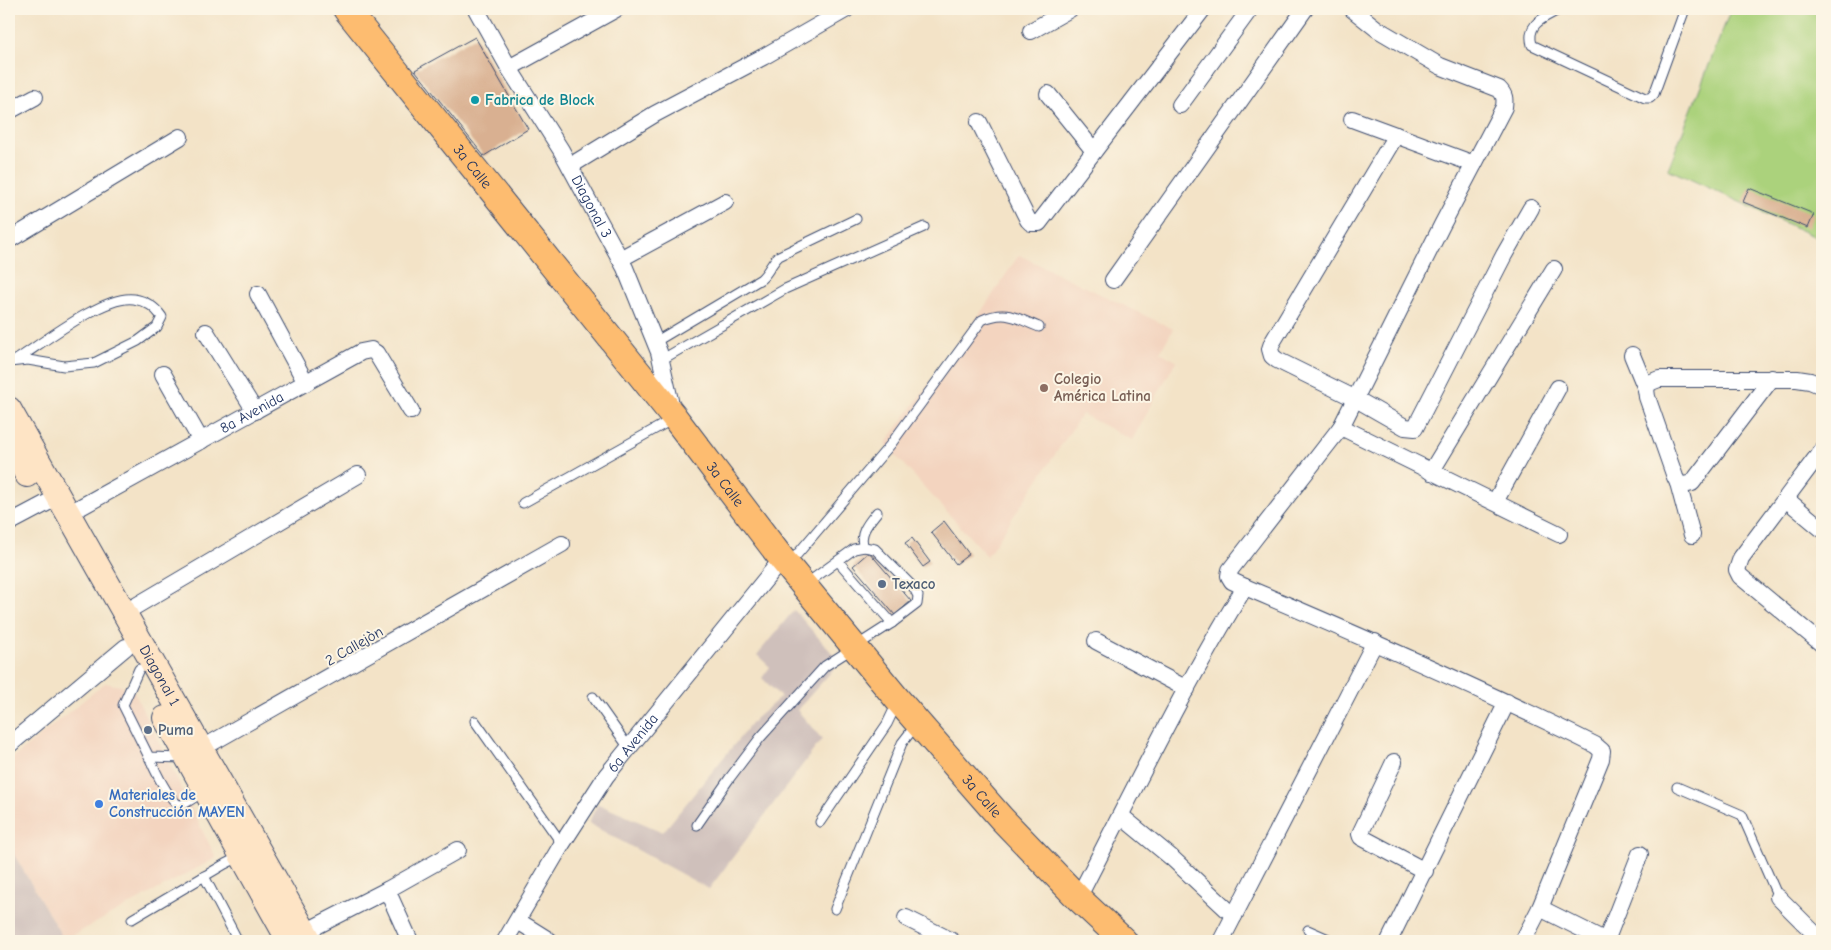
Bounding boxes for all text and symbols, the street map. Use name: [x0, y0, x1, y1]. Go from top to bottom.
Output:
place label: Fabrica de Block: [485, 91, 595, 109]
marker: Fabrica de Block: [469, 94, 481, 106]
street label: 3a Calle: [449, 141, 496, 192]
street label: Diagonal 3: [567, 172, 616, 241]
place label: Colegio América Latina: [1054, 370, 1151, 405]
marker: Colegio América Latina: [1038, 382, 1050, 394]
street label: 8a Avenida: [217, 388, 287, 437]
street label: 3a Calle: [703, 458, 748, 511]
place label: Texaco: [892, 575, 936, 593]
marker: Texaco: [876, 578, 888, 590]
street label: 2 Callejòn: [322, 622, 386, 670]
street label: Diagonal 1: [135, 642, 184, 709]
street label: 6a Avenida: [604, 710, 662, 776]
place label: Puma: [158, 721, 194, 739]
marker: Puma: [142, 724, 154, 736]
street label: 3a Calle: [958, 771, 1006, 822]
place label: Materiales de Construcción MAYEN: [109, 786, 245, 821]
marker: Materiales de Construcción MAYEN: [93, 798, 105, 810]

